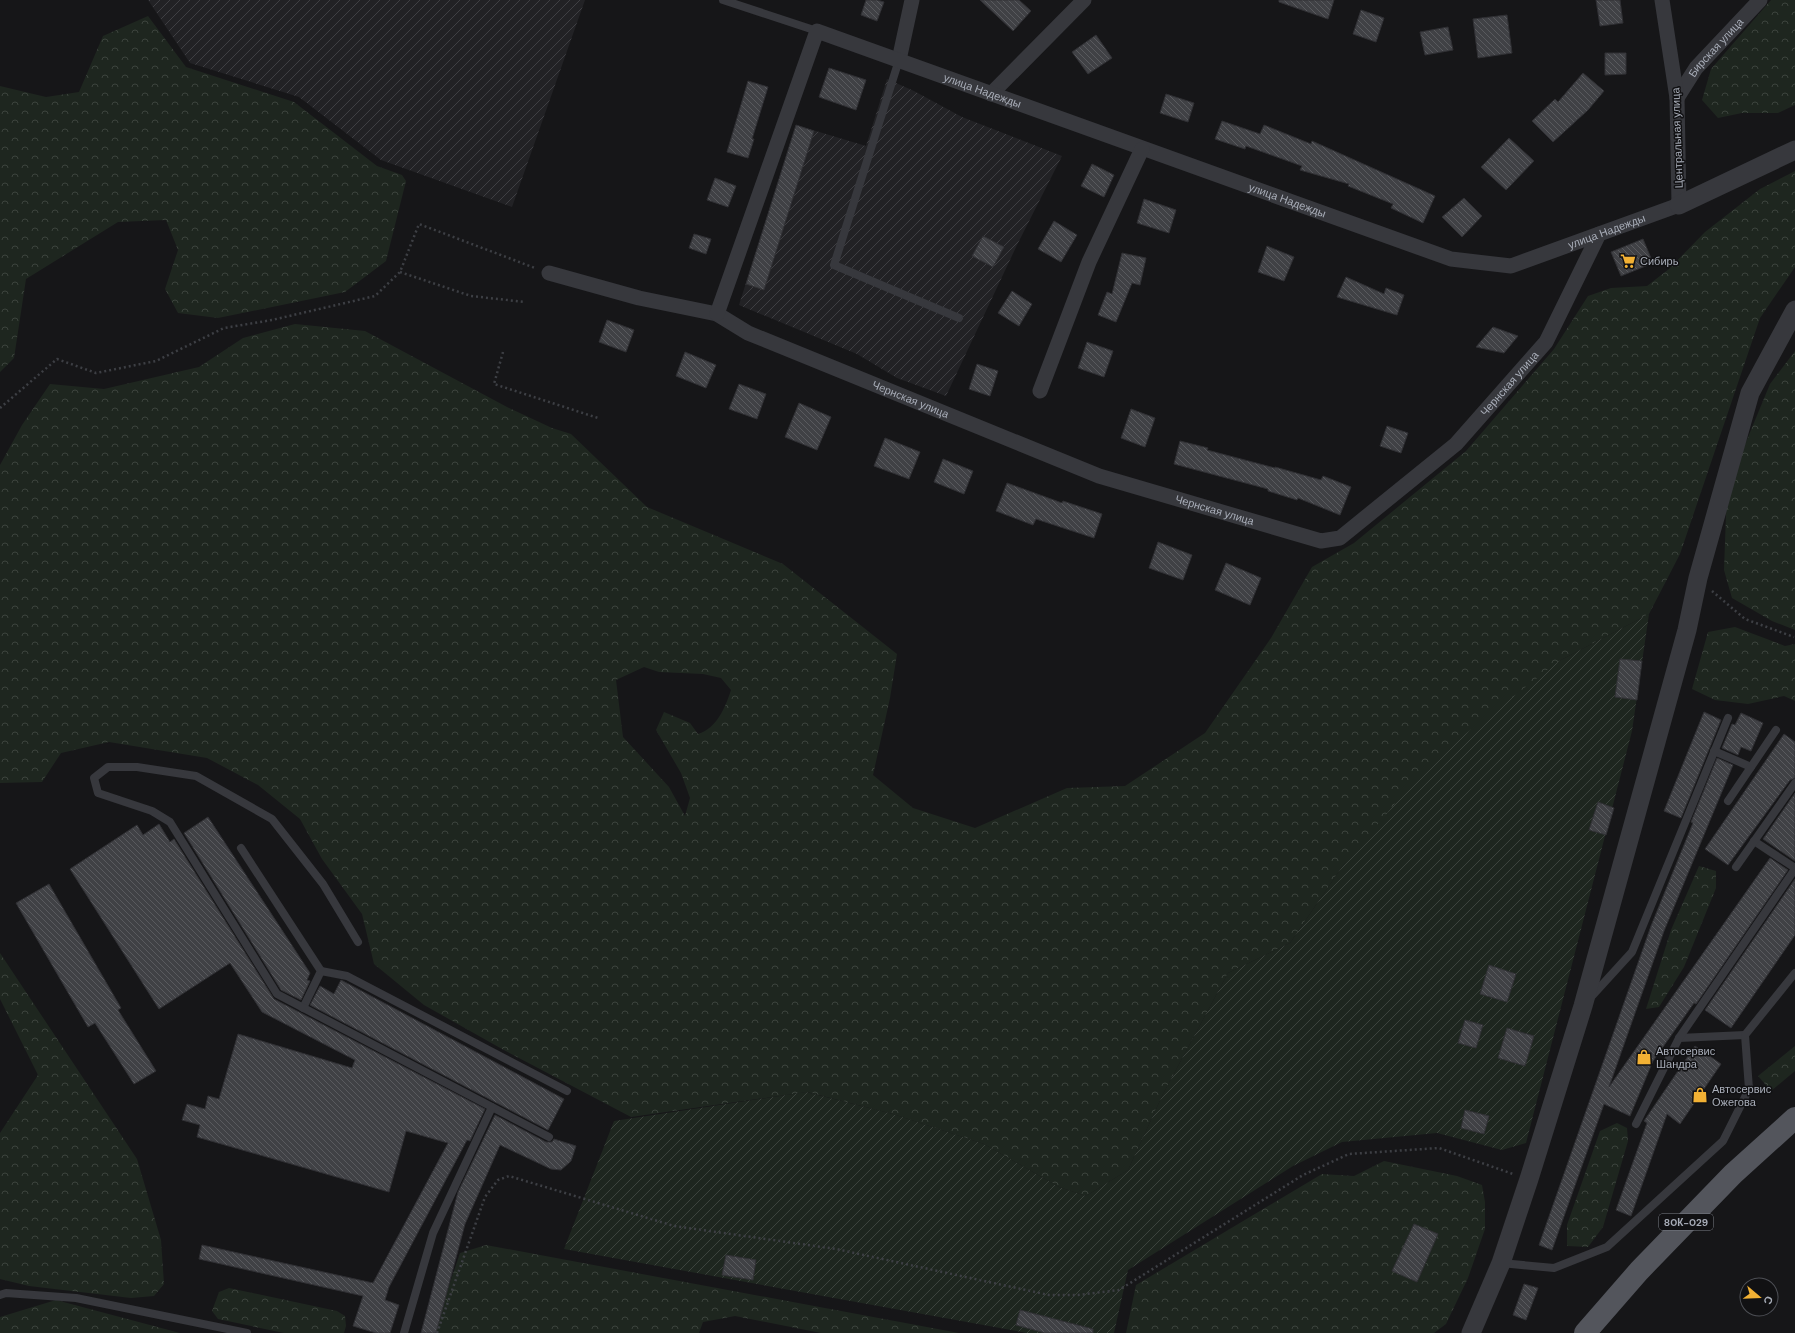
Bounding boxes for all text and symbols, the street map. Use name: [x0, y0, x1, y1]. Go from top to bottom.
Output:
street label: Бирская улица: [1685, 14, 1747, 80]
street label: улица Надежды: [942, 70, 1023, 111]
street label: Центральная улица: [1668, 86, 1686, 189]
street label: улица Надежды: [1247, 180, 1328, 221]
street label: улица Надежды: [1566, 211, 1647, 252]
supermarket icon: Сибирь: [1619, 252, 1637, 270]
place label: Сибирь: [1640, 254, 1679, 268]
street label: Чернская улица: [1477, 348, 1542, 419]
street label: Чернская улица: [870, 377, 952, 421]
street label: Чернская улица: [1174, 492, 1257, 528]
place label: Автосервис Шандра: [1656, 1044, 1716, 1071]
shop icon: Автосервис Шандра: [1635, 1048, 1653, 1066]
place label: Автосервис Ожегова: [1712, 1082, 1772, 1109]
shop icon: Автосервис Ожегова: [1691, 1086, 1709, 1104]
road number: 80К-029: [1659, 1214, 1713, 1230]
north arrow: [1739, 1277, 1779, 1317]
text: С: [1761, 1294, 1776, 1306]

